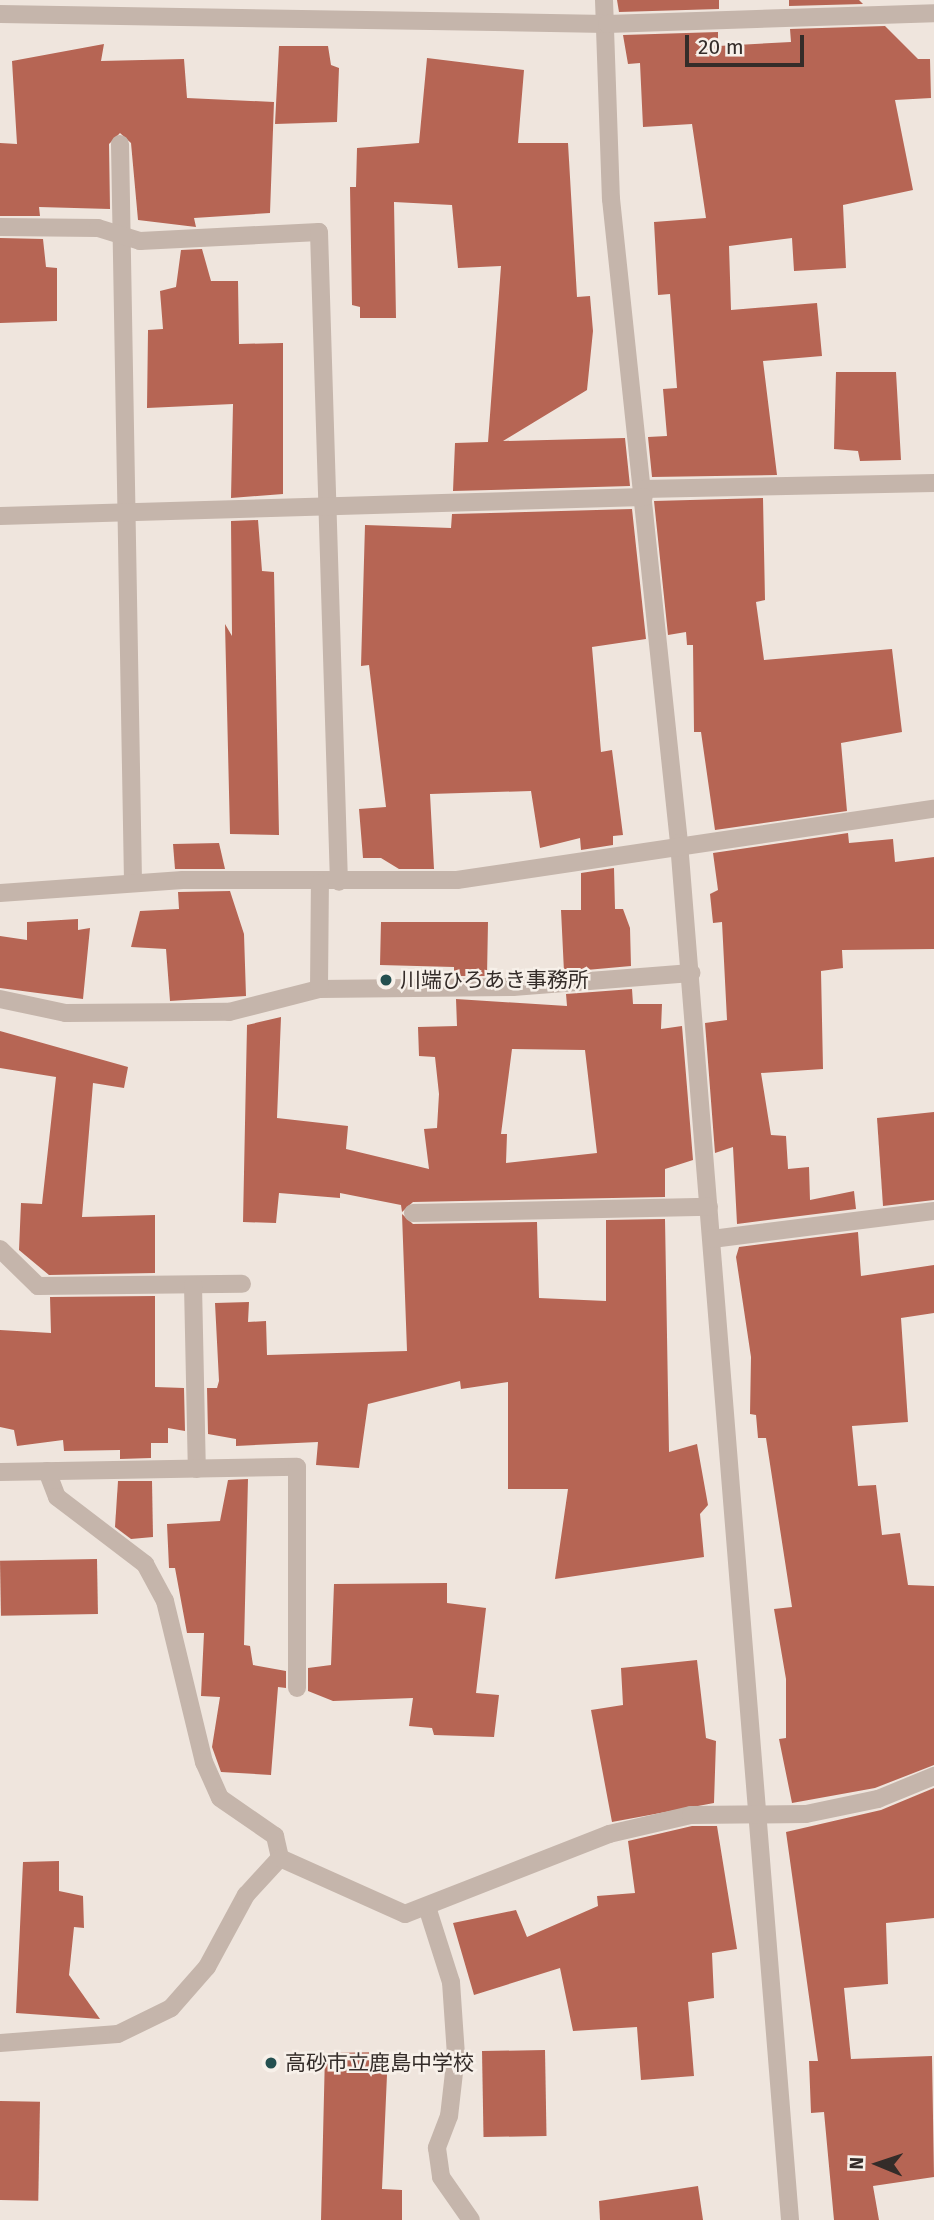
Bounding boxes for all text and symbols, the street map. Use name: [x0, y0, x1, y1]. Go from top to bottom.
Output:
scale bar: [689, 21, 808, 65]
text: 20 m: [698, 34, 744, 60]
place label: 川端ひろあき事務所: [400, 967, 589, 993]
marker: 川端ひろあき事務所: [378, 972, 394, 988]
place label: 高砂市立鹿島中学校: [285, 2050, 474, 2076]
marker: 高砂市立鹿島中学校: [263, 2055, 279, 2071]
north arrow: [843, 2129, 913, 2199]
text: N: [845, 2157, 868, 2170]

